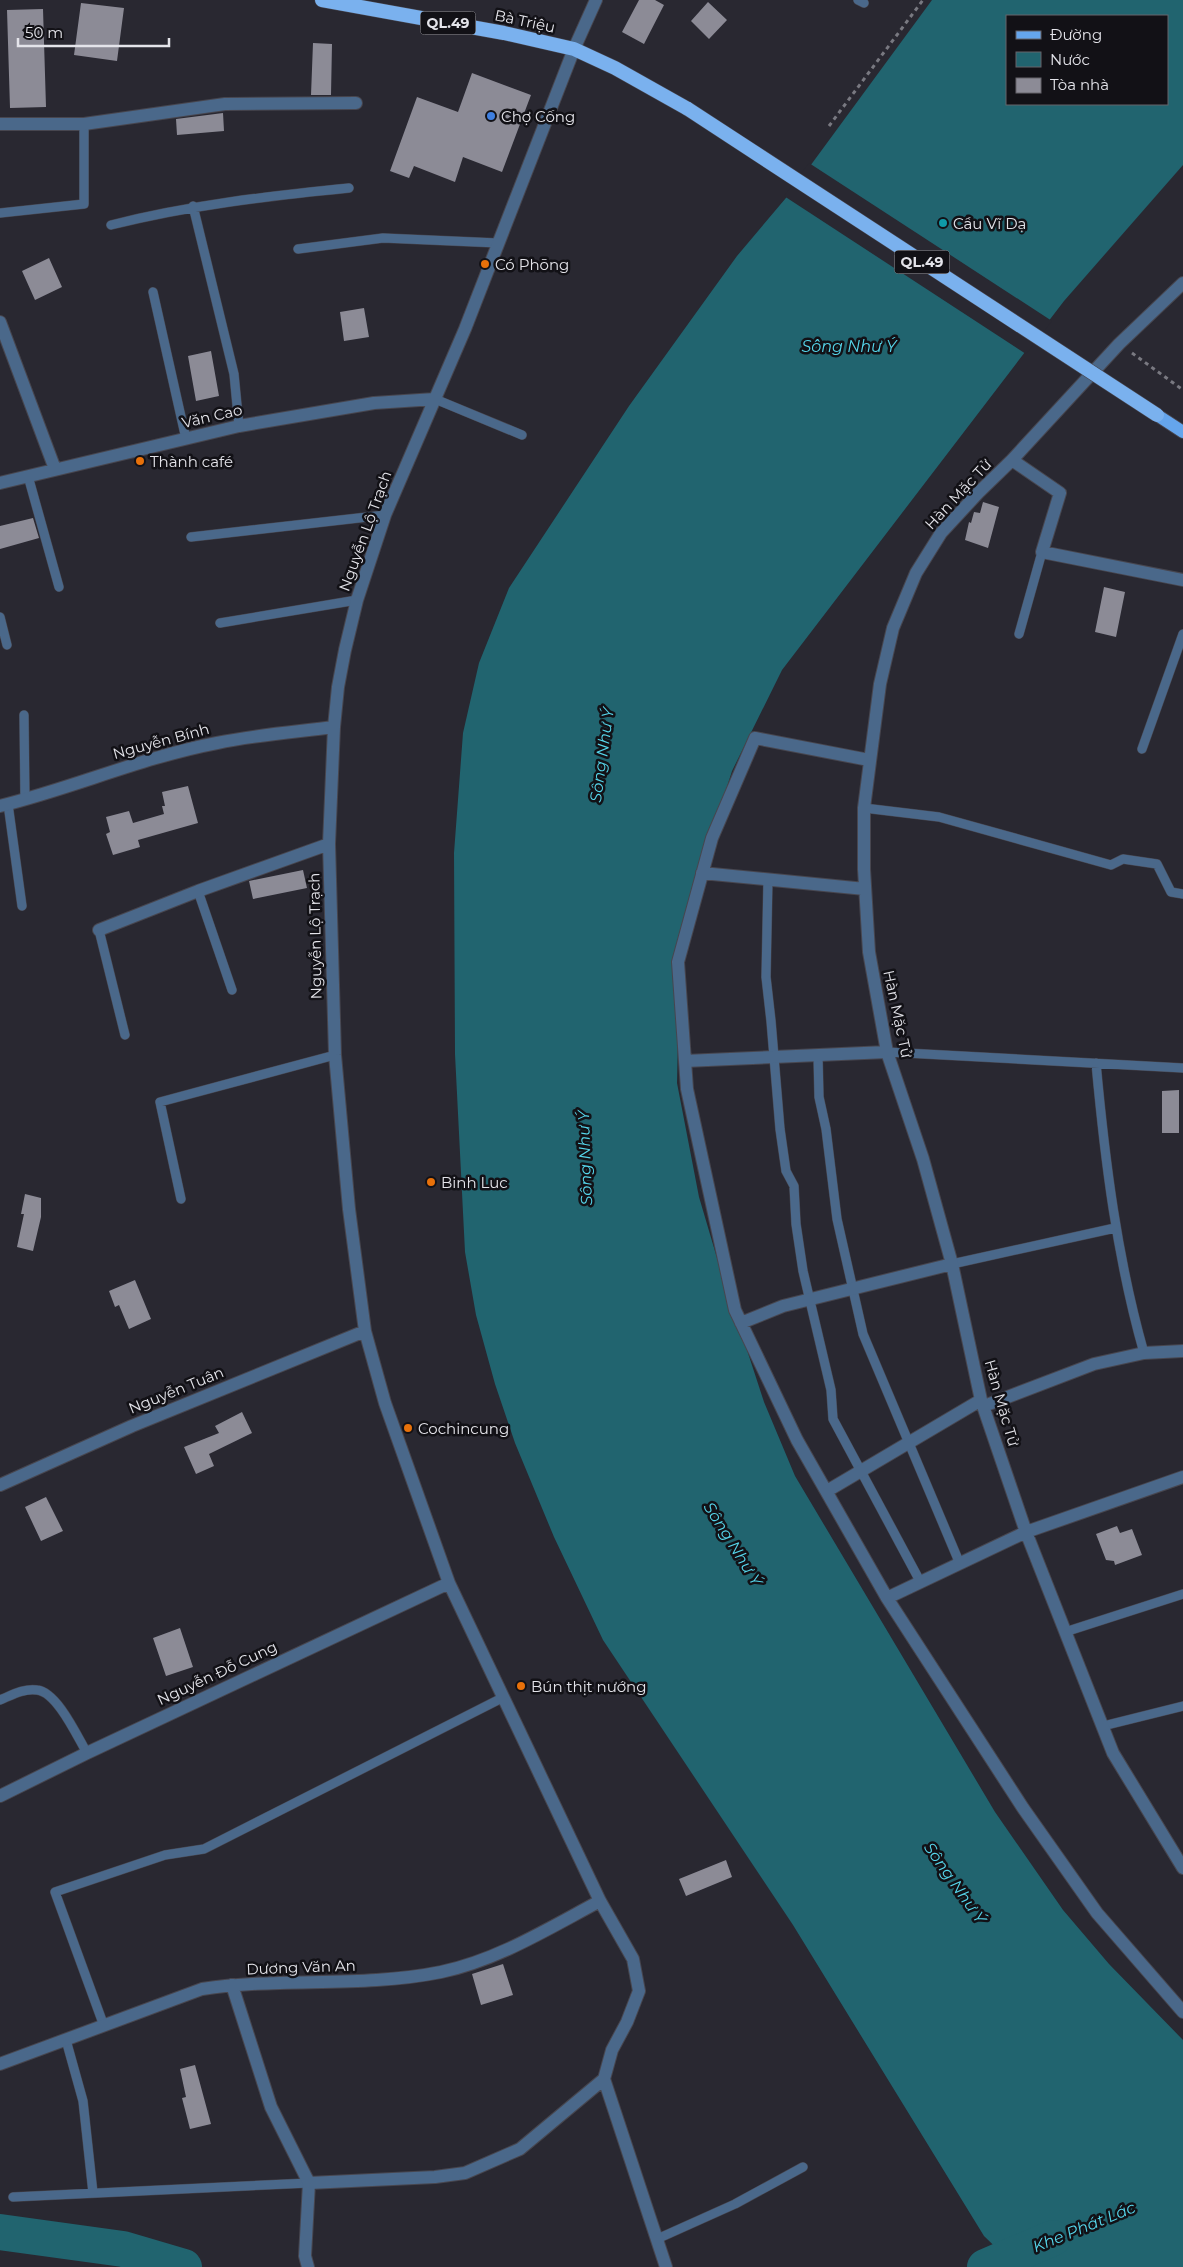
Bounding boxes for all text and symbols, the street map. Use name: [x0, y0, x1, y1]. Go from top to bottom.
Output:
street label: Bà Triệu: [493, 5, 557, 37]
road number: QL.49: [420, 12, 476, 34]
scale bar: [18, 15, 169, 47]
legend: [1006, 15, 1168, 105]
text: 50 m: [25, 23, 63, 42]
text: Đường: [1050, 25, 1102, 44]
text: Nước: [1050, 50, 1090, 69]
text: Tòa nhà: [1050, 75, 1109, 94]
place label: Chợ Cống: [501, 107, 575, 126]
marker: Chợ Cống: [485, 110, 497, 122]
place label: Cầu Vĩ Dạ: [953, 214, 1026, 233]
marker: Cầu Vĩ Dạ: [937, 217, 949, 229]
road number: QL.49: [894, 250, 950, 274]
place label: Có Phōng: [495, 255, 569, 274]
marker: Có Phōng: [479, 258, 491, 270]
water label: Sông Như Ý: [801, 337, 898, 356]
street label: Văn Cao: [180, 400, 244, 432]
place label: Thành café: [150, 452, 233, 471]
marker: Thành café: [134, 455, 146, 467]
street label: Hàn Mặc Tử: [921, 455, 995, 533]
street label: Nguyễn Lộ Trạch: [334, 468, 396, 594]
water label: Sông Như Ý: [586, 705, 618, 803]
street label: Nguyễn Bính: [111, 719, 211, 763]
street label: Nguyễn Lộ Trạch: [304, 872, 326, 1000]
street label: Hàn Mặc Tử: [879, 968, 917, 1060]
water label: Sông Như Ý: [574, 1109, 596, 1206]
place label: Binh Luc: [441, 1173, 508, 1192]
marker: Binh Luc: [425, 1176, 437, 1188]
street label: Hàn Mặc Tử: [981, 1357, 1023, 1449]
street label: Nguyễn Tuân: [126, 1362, 226, 1418]
place label: Cochincung: [418, 1419, 509, 1438]
marker: Cochincung: [402, 1422, 414, 1434]
water label: Sông Như Ý: [700, 1499, 767, 1591]
street label: Nguyễn Đỗ Cung: [154, 1637, 280, 1709]
place label: Bún thịt nướng: [531, 1677, 646, 1696]
marker: Bún thịt nướng: [515, 1680, 527, 1692]
water label: Sông Như Ý: [920, 1839, 991, 1929]
street label: Dương Văn An: [246, 1956, 356, 1978]
water label: Khe Phát Lác: [1030, 2198, 1138, 2256]

